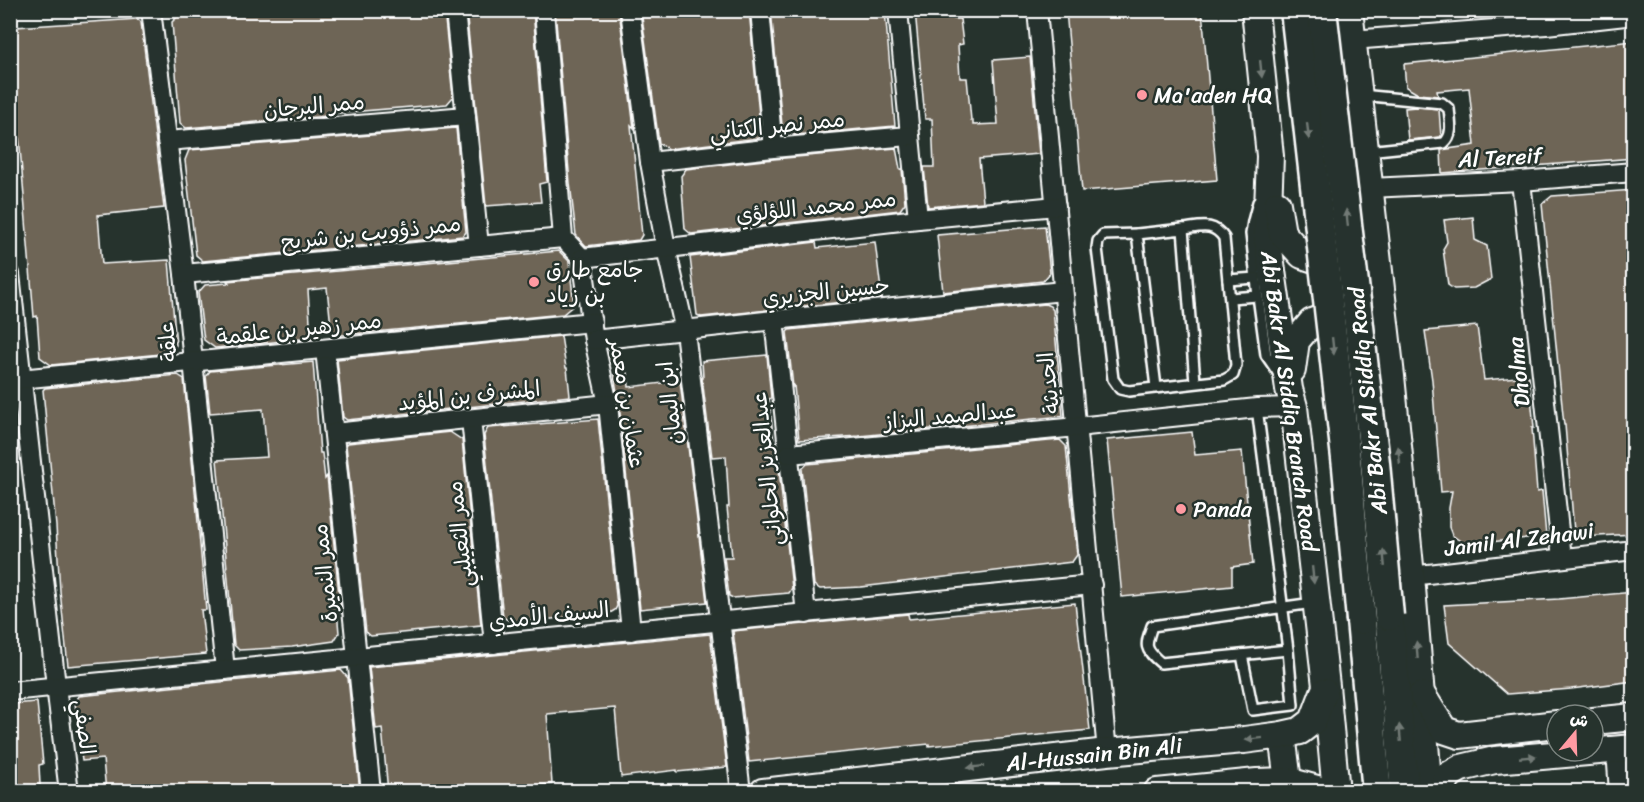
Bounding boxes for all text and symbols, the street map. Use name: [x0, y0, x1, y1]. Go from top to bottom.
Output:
one-way arrow: [1256, 59, 1266, 78]
place label: Ma'aden HQ: [1154, 76, 1272, 115]
street label: ممر البرجان: [262, 82, 366, 129]
marker: Ma'aden HQ: [1135, 88, 1149, 102]
street label: ممر نصر الكتاني: [707, 99, 847, 152]
one-way arrow: [1304, 122, 1313, 141]
street label: Al Tereif: [1456, 136, 1545, 179]
street label: ممر محمد اللؤلؤي: [734, 179, 898, 234]
street label: ممر ذؤويب بن شريح: [279, 204, 463, 261]
one-way arrow: [1342, 208, 1352, 227]
street label: Abi Bakr Al Siddiq Branch Road: [1249, 247, 1330, 555]
place label: جامع طارق بن زياد: [546, 250, 644, 314]
street label: حسين الجزيري: [760, 265, 892, 318]
marker: جامع طارق بن زياد: [527, 275, 541, 289]
street label: Abi Bakr Al Siddiq Road: [1336, 284, 1399, 518]
street label: ممر زهير بن علقمة: [215, 300, 384, 357]
street label: علقة: [146, 320, 189, 364]
street label: عثمان بن معمر: [598, 333, 657, 471]
street label: Dholma: [1495, 334, 1542, 409]
one-way arrow: [1328, 336, 1338, 355]
street label: الحديثة: [1026, 350, 1071, 416]
street label: ابن اليمان: [645, 359, 694, 447]
street label: المشرف بن المؤيد: [396, 369, 542, 422]
street label: عبدالعزيز الحلواني: [739, 390, 794, 548]
street label: عبدالصمد البزاز: [880, 390, 1018, 441]
one-way arrow: [1394, 446, 1404, 465]
street label: ممر الثعيلبي: [435, 479, 484, 589]
place label: Panda: [1193, 490, 1253, 529]
marker: Panda: [1174, 502, 1188, 516]
street label: Jamil Al Zehawi: [1441, 511, 1597, 568]
street label: ممر النميرة: [300, 522, 349, 624]
one-way arrow: [1379, 548, 1389, 567]
one-way arrow: [1308, 565, 1318, 584]
street label: السيف الأمدي: [487, 590, 611, 641]
one-way arrow: [1412, 640, 1421, 659]
street label: الصفي: [62, 697, 107, 757]
north arrow: [1545, 703, 1605, 763]
text: ش: [1567, 703, 1593, 736]
one-way arrow: [1395, 724, 1405, 743]
street label: Al-Hussain Bin Ali: [1003, 726, 1185, 783]
one-way arrow: [1244, 734, 1263, 743]
one-way arrow: [1519, 753, 1538, 762]
one-way arrow: [966, 762, 985, 772]

